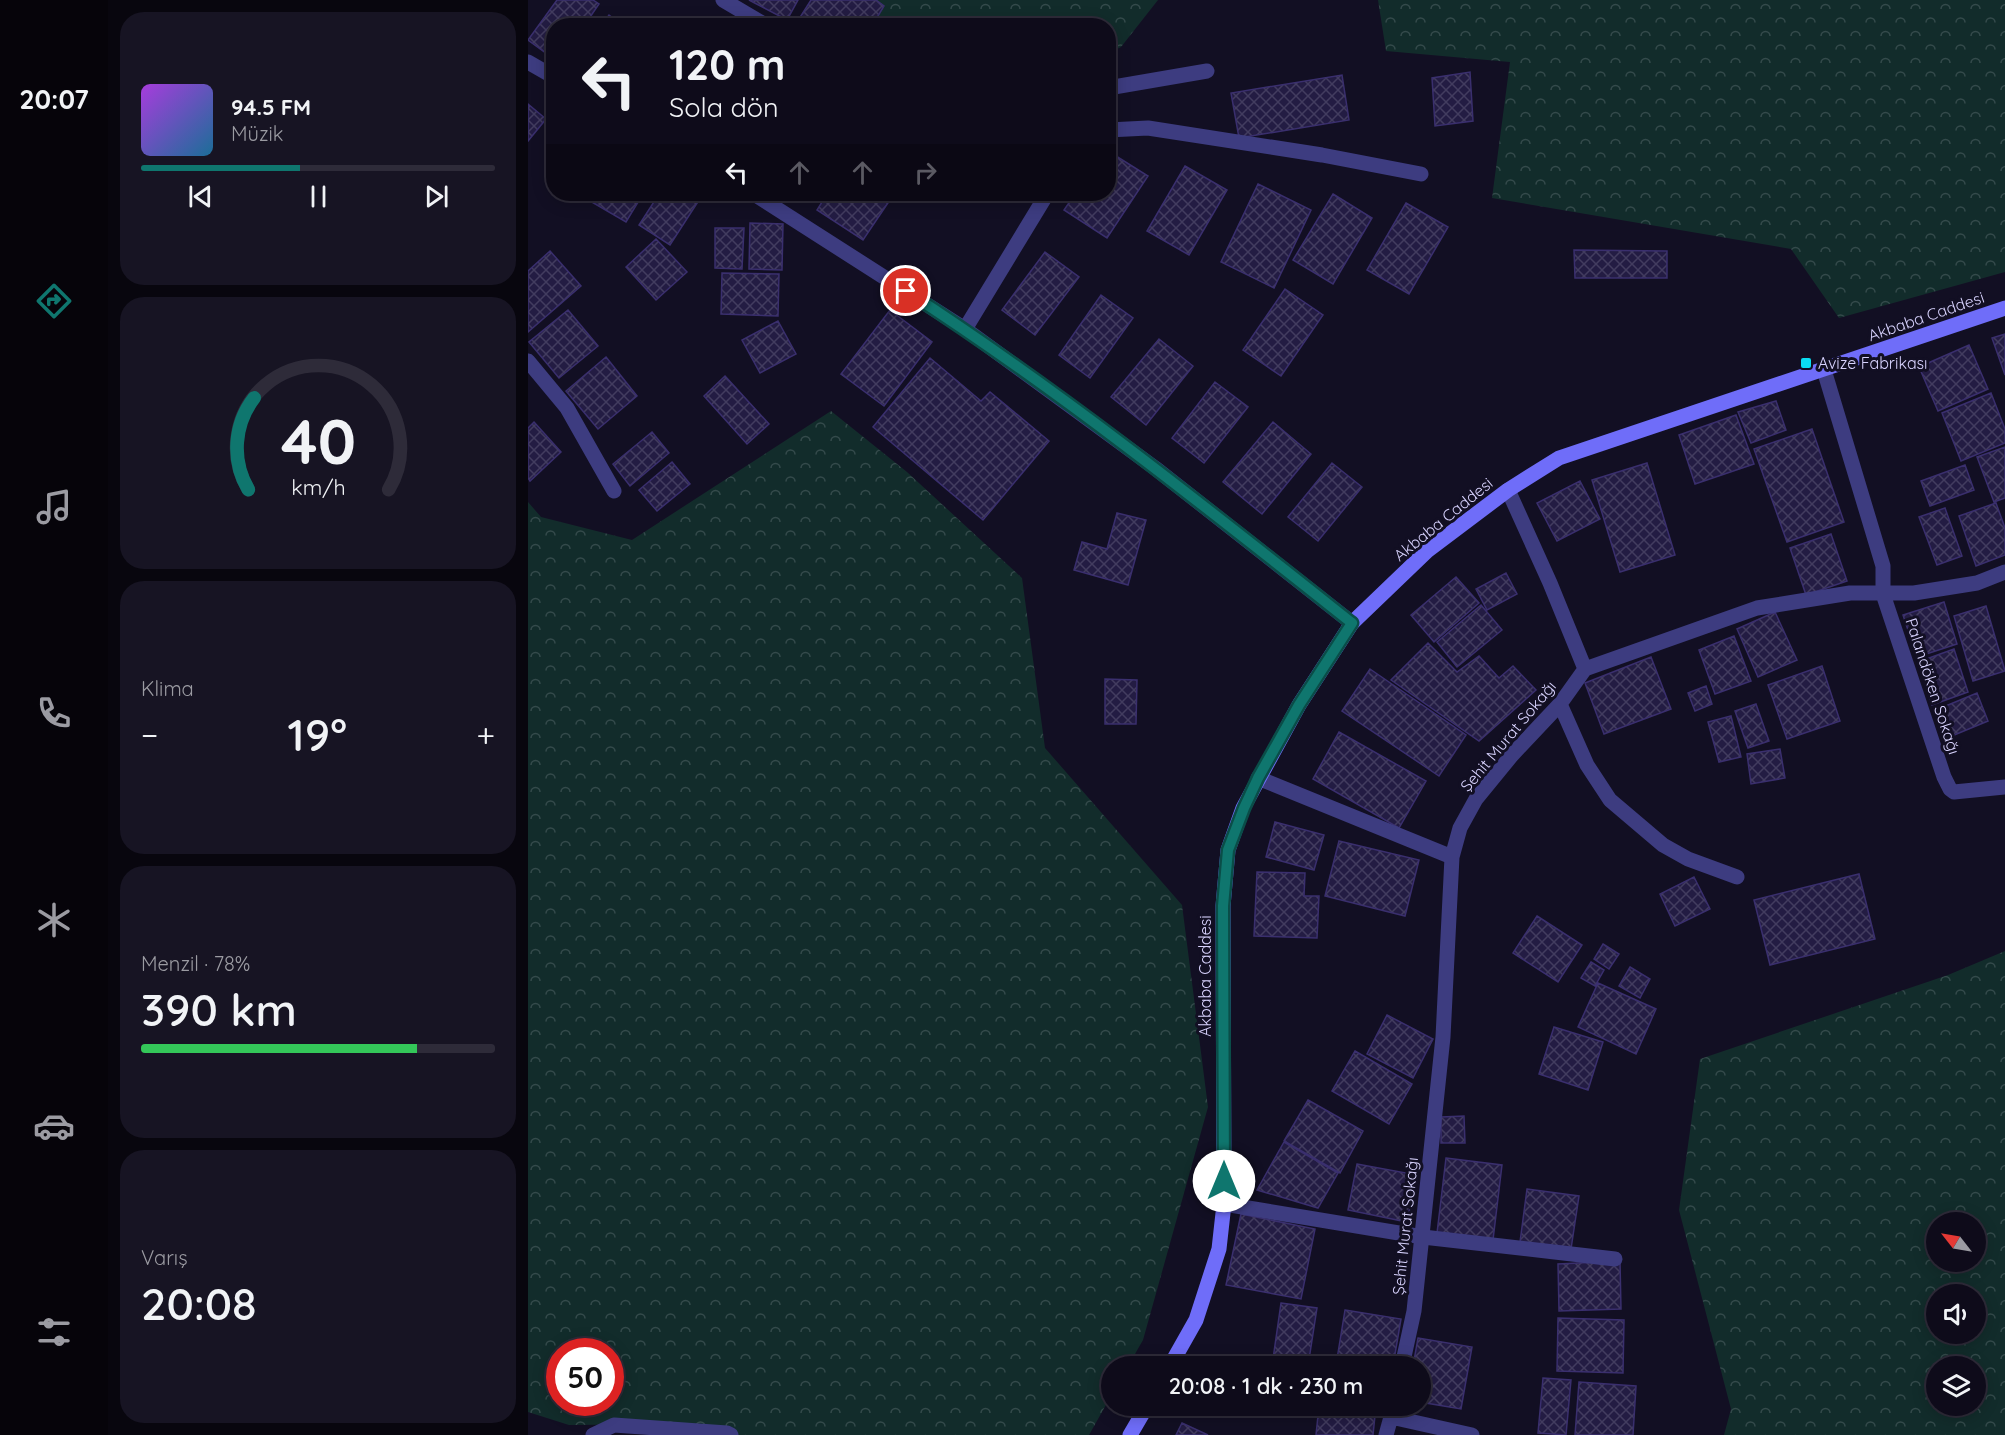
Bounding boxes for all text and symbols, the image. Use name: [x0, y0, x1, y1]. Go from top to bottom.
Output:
text: 120 m: [669, 38, 786, 91]
icon: left: [570, 42, 648, 120]
text: 20:07: [19, 82, 89, 116]
text: Sola dön: [669, 90, 779, 124]
text: 94.5 FM: [231, 93, 311, 121]
text: Müzik: [231, 121, 283, 146]
icon: left: [720, 156, 753, 189]
icon: ahead: [783, 156, 816, 189]
icon: ahead: [846, 156, 879, 189]
icon: right: [909, 156, 942, 189]
icon: previous: [184, 180, 217, 213]
icon: pause: [302, 180, 335, 213]
icon: next: [420, 180, 453, 213]
pin: [880, 265, 931, 316]
icon: arrive: [889, 274, 922, 307]
icon: directions: [33, 280, 75, 322]
street label: Akbaba Caddesi: [1865, 287, 1987, 345]
place label: Avize Fabrikası: [1818, 353, 1928, 373]
marker: Avize Fabrikası: [1799, 356, 1813, 370]
text: 40: [280, 402, 355, 480]
street label: Akbaba Caddesi: [1389, 473, 1497, 565]
text: km/h: [291, 474, 345, 500]
icon: music: [33, 486, 75, 528]
street label: Palandöken Sokağı: [1902, 615, 1964, 757]
text: Klima: [141, 676, 194, 701]
street label: Şehit Murat Sokağı: [1456, 677, 1560, 795]
icon: phone: [33, 692, 75, 734]
text: 19°: [288, 706, 347, 762]
text: −: [141, 714, 158, 755]
text: +: [476, 714, 495, 755]
icon: climate: [33, 899, 75, 941]
street label: Akbaba Caddesi: [1195, 915, 1215, 1037]
text: Menzil · 78%: [141, 951, 250, 976]
text: 390 km: [141, 981, 297, 1037]
icon: car: [33, 1105, 75, 1147]
position arrow: [1192, 1149, 1256, 1213]
street label: Şehit Murat Sokağı: [1388, 1156, 1422, 1296]
north arrow: [1926, 1212, 1986, 1272]
map controls: [1926, 1212, 1986, 1416]
text: Varış: [141, 1245, 188, 1270]
text: 20:08: [141, 1275, 257, 1331]
button: sound: [1926, 1284, 1986, 1344]
icon: filters: [33, 1311, 75, 1353]
speed limit sign: 50: [546, 1338, 624, 1416]
button: layers: [1926, 1356, 1986, 1416]
text: 20:08 · 1 dk · 230 m: [1169, 1372, 1363, 1400]

